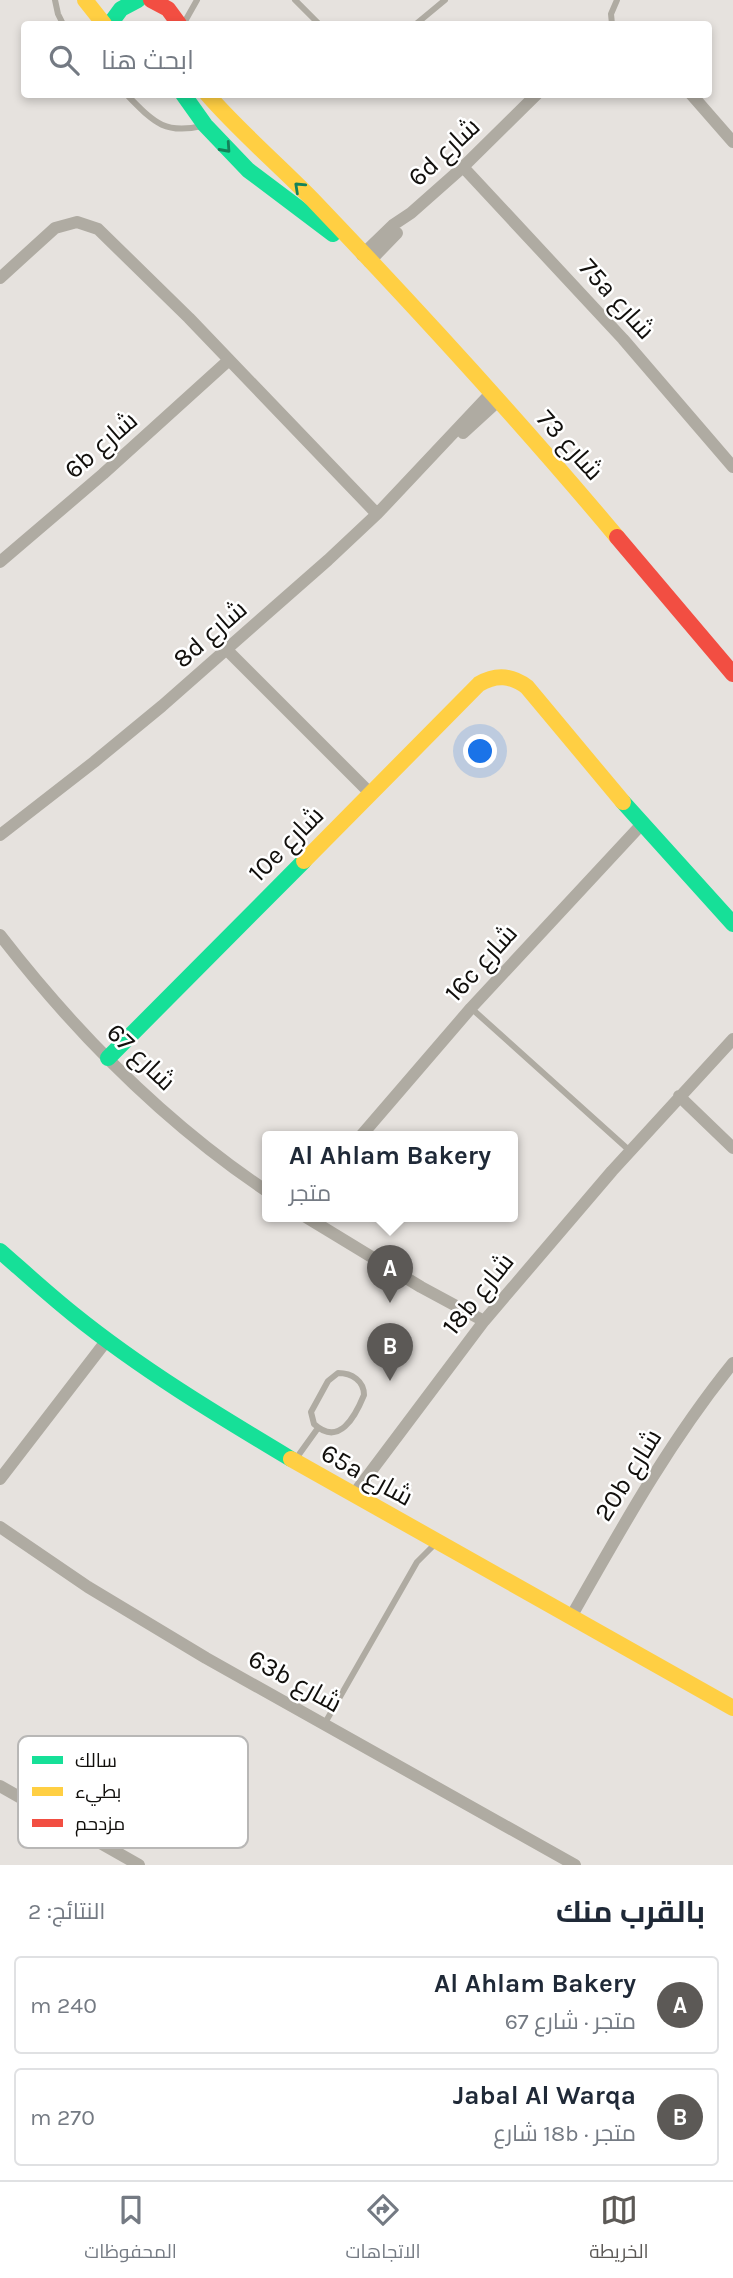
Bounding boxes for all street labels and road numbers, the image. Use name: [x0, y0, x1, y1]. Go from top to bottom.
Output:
street label: 6d شارع: [402, 111, 487, 194]
street label: 75a شارع: [572, 252, 661, 346]
street label: شارع 73: [530, 403, 610, 487]
street label: 6b شارع: [58, 405, 145, 486]
street label: 8d شارع: [167, 593, 254, 675]
street label: 10e شارع: [242, 800, 331, 889]
street label: 16c شارع: [438, 918, 525, 1009]
street label: شارع 67: [99, 1017, 182, 1098]
street label: 18b شارع: [436, 1247, 521, 1342]
street label: 20b شارع: [588, 1423, 669, 1527]
street label: 65a شارع: [315, 1437, 418, 1514]
street label: 63b شارع: [242, 1643, 347, 1720]

